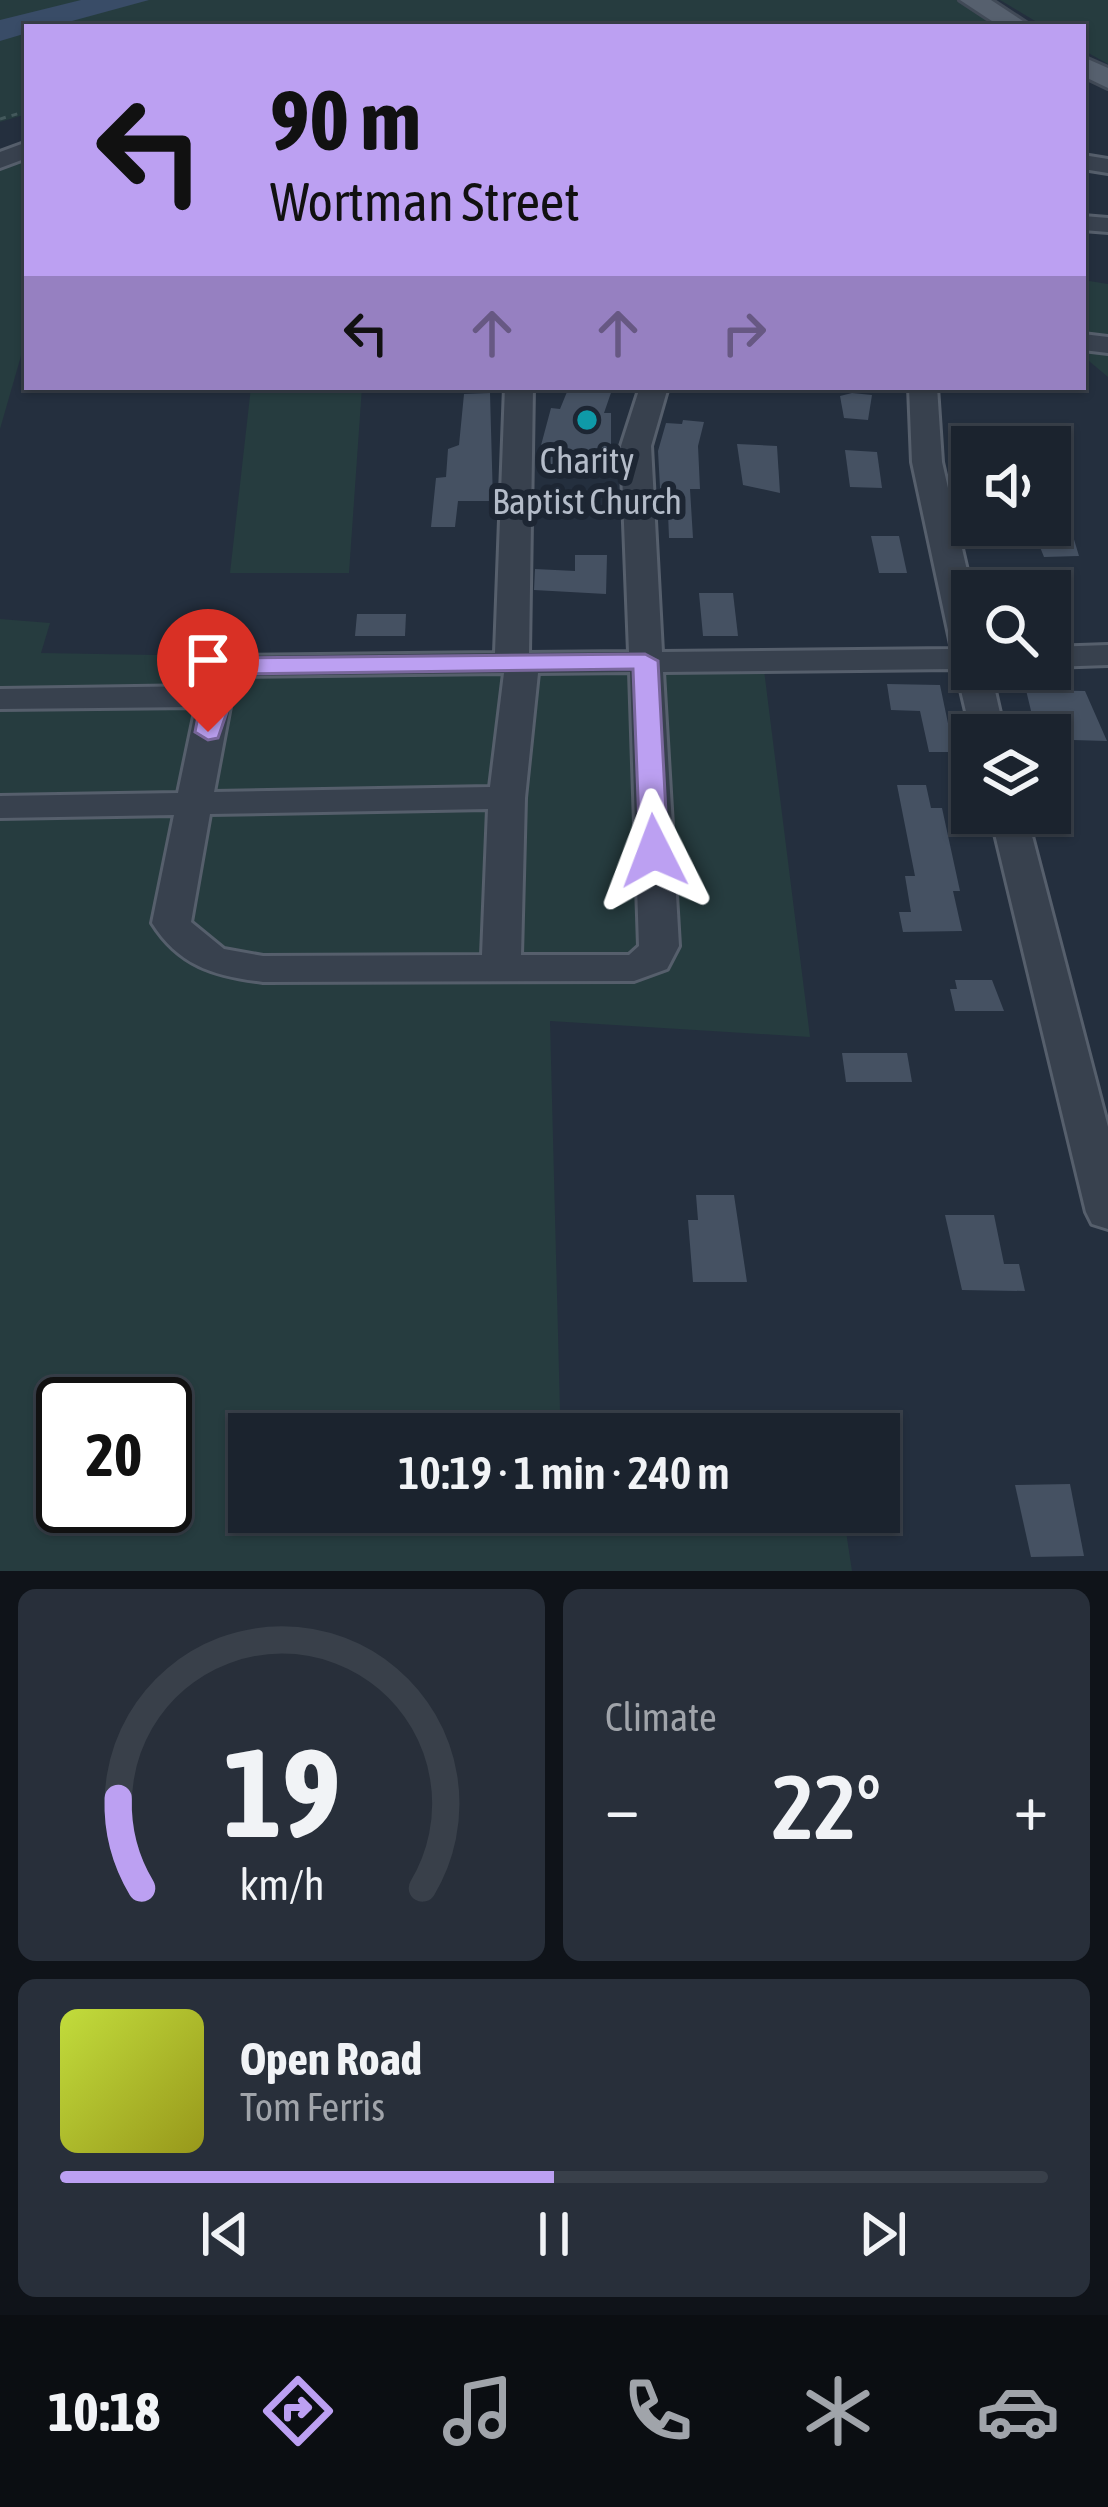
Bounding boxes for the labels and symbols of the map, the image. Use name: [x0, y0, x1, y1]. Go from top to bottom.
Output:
marker: Charity Baptist Church: [574, 407, 600, 433]
place label: Charity Baptist Church: [492, 439, 682, 522]
pin: [157, 609, 259, 732]
position arrow: [591, 788, 717, 914]
speed limit sign: 20: [36, 1377, 192, 1533]

